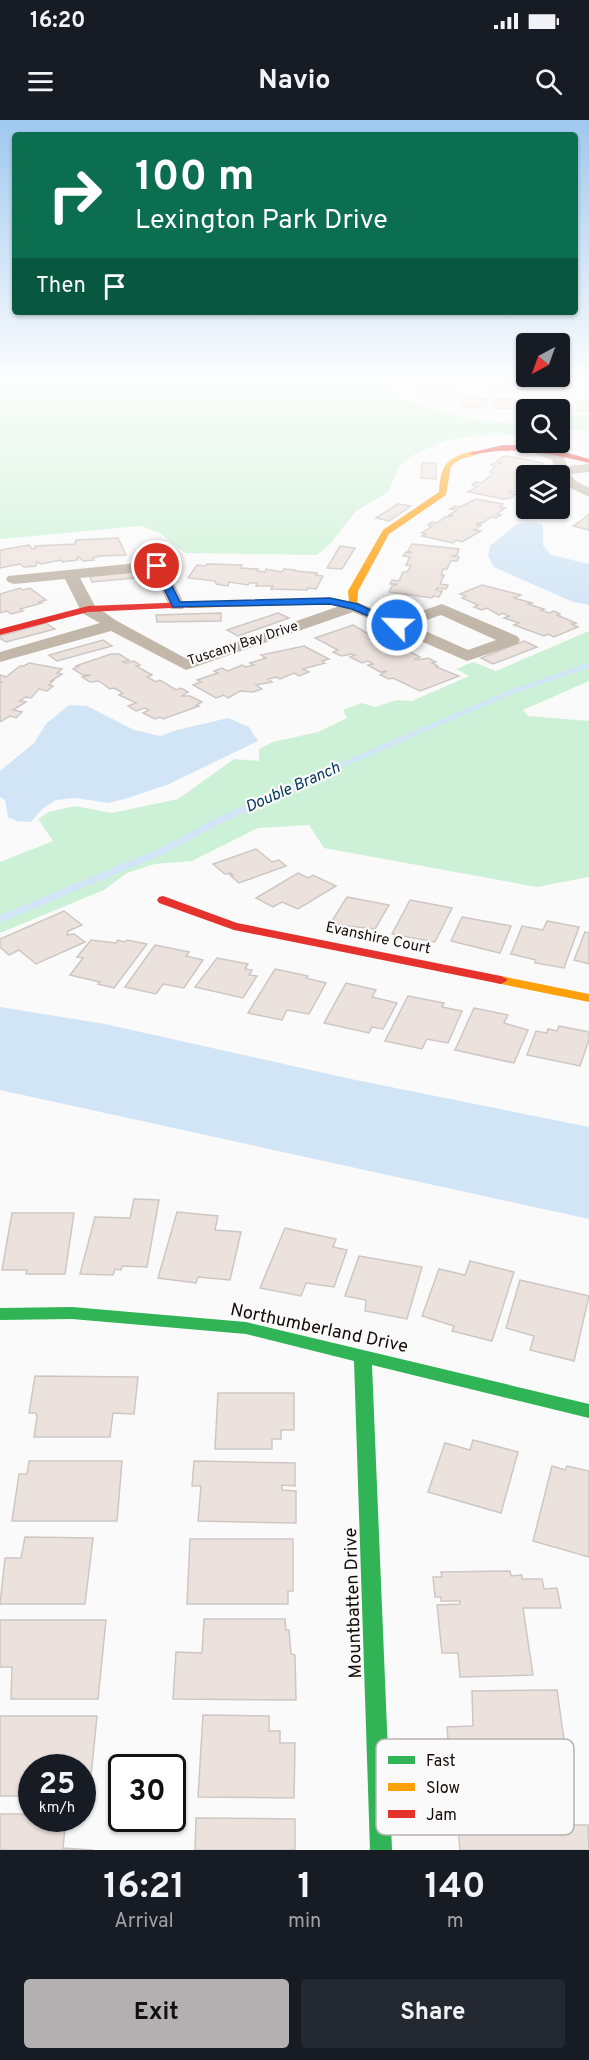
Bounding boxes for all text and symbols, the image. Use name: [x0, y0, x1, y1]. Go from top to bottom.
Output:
text: 16:20: [30, 8, 86, 35]
text: Navio: [258, 64, 331, 98]
icon: menu: [24, 65, 57, 98]
icon: search: [532, 65, 565, 98]
text: 100 m: [135, 152, 254, 205]
icon: right: [36, 156, 114, 234]
text: Lexington Park Drive: [135, 204, 388, 238]
icon: arrive: [98, 270, 131, 303]
text: Then: [36, 273, 86, 300]
north arrow: [516, 333, 570, 387]
map controls: [516, 333, 570, 519]
button: search: [516, 399, 570, 453]
button: layers: [516, 465, 570, 519]
pin: [131, 540, 182, 591]
icon: arrive: [140, 549, 173, 582]
position arrow: [365, 593, 429, 657]
street label: Tuscany Bay Drive: [186, 618, 300, 670]
water label: Double Branch: [243, 758, 344, 818]
street label: Evanshire Court: [324, 919, 432, 959]
street label: Northumberland Drive: [228, 1299, 410, 1359]
street label: Mountbatten Drive: [340, 1527, 368, 1679]
legend: [376, 1739, 574, 1835]
text: Fast: [426, 1752, 456, 1772]
speed limit sign: 30: [108, 1754, 186, 1832]
text: 25: [39, 1767, 75, 1804]
text: Slow: [426, 1779, 460, 1799]
text: km/h: [39, 1799, 75, 1818]
text: Jam: [426, 1806, 457, 1826]
text: 16:21: [103, 1865, 185, 1911]
text: 1: [298, 1865, 312, 1911]
text: 140: [425, 1865, 486, 1911]
text: Arrival: [114, 1909, 174, 1935]
text: min: [288, 1909, 321, 1935]
text: m: [447, 1909, 464, 1935]
button: Exit: [24, 1979, 289, 2048]
button: Share: [301, 1979, 565, 2048]

